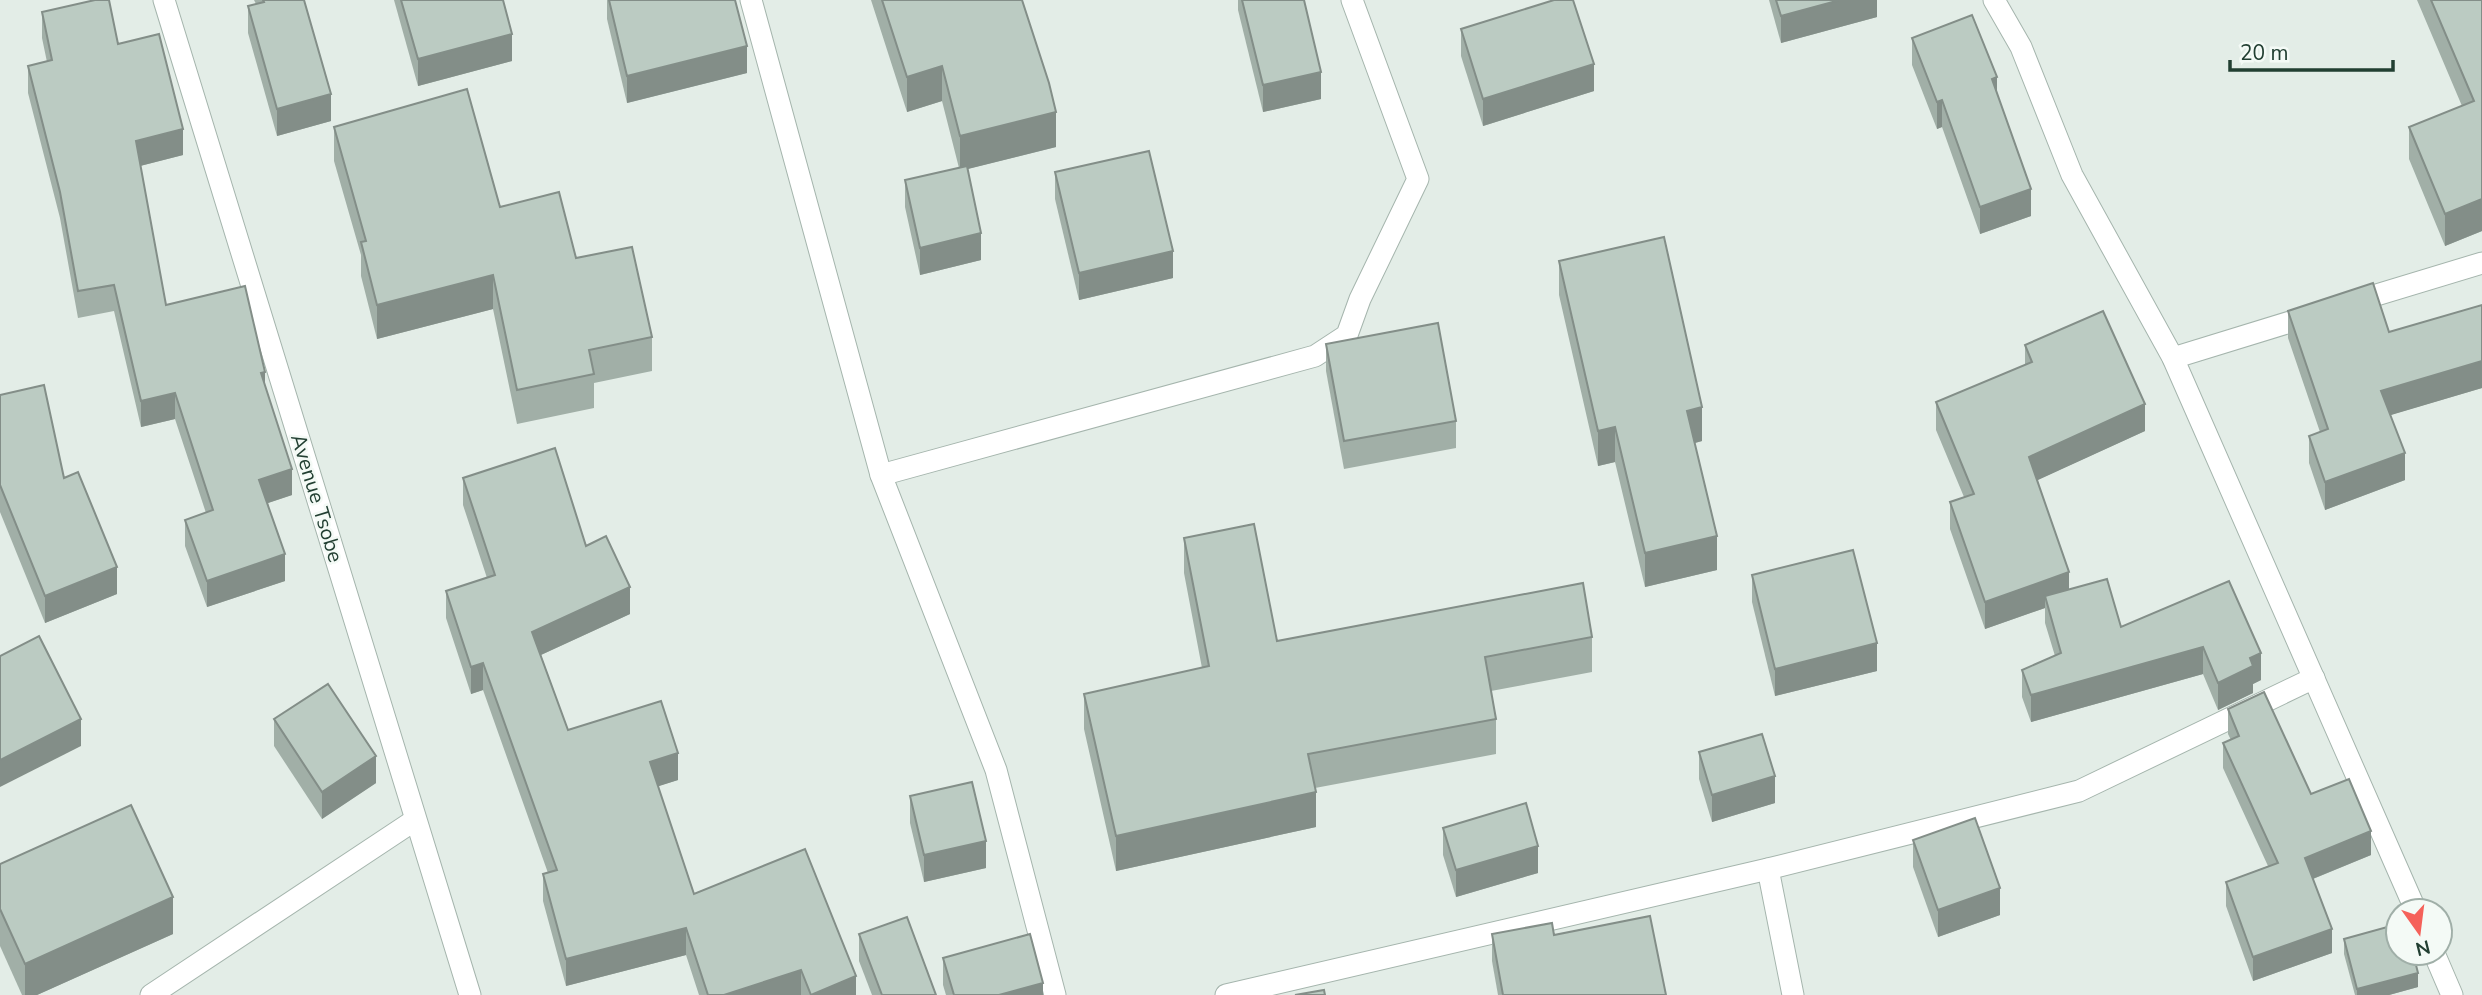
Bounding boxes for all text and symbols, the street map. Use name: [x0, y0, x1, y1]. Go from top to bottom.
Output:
scale bar: [2230, 28, 2393, 72]
text: 20 m: [2240, 39, 2289, 67]
street label: Avenue Tsobe: [284, 430, 350, 566]
north arrow: [2384, 897, 2454, 967]
text: N: [2413, 933, 2433, 962]

